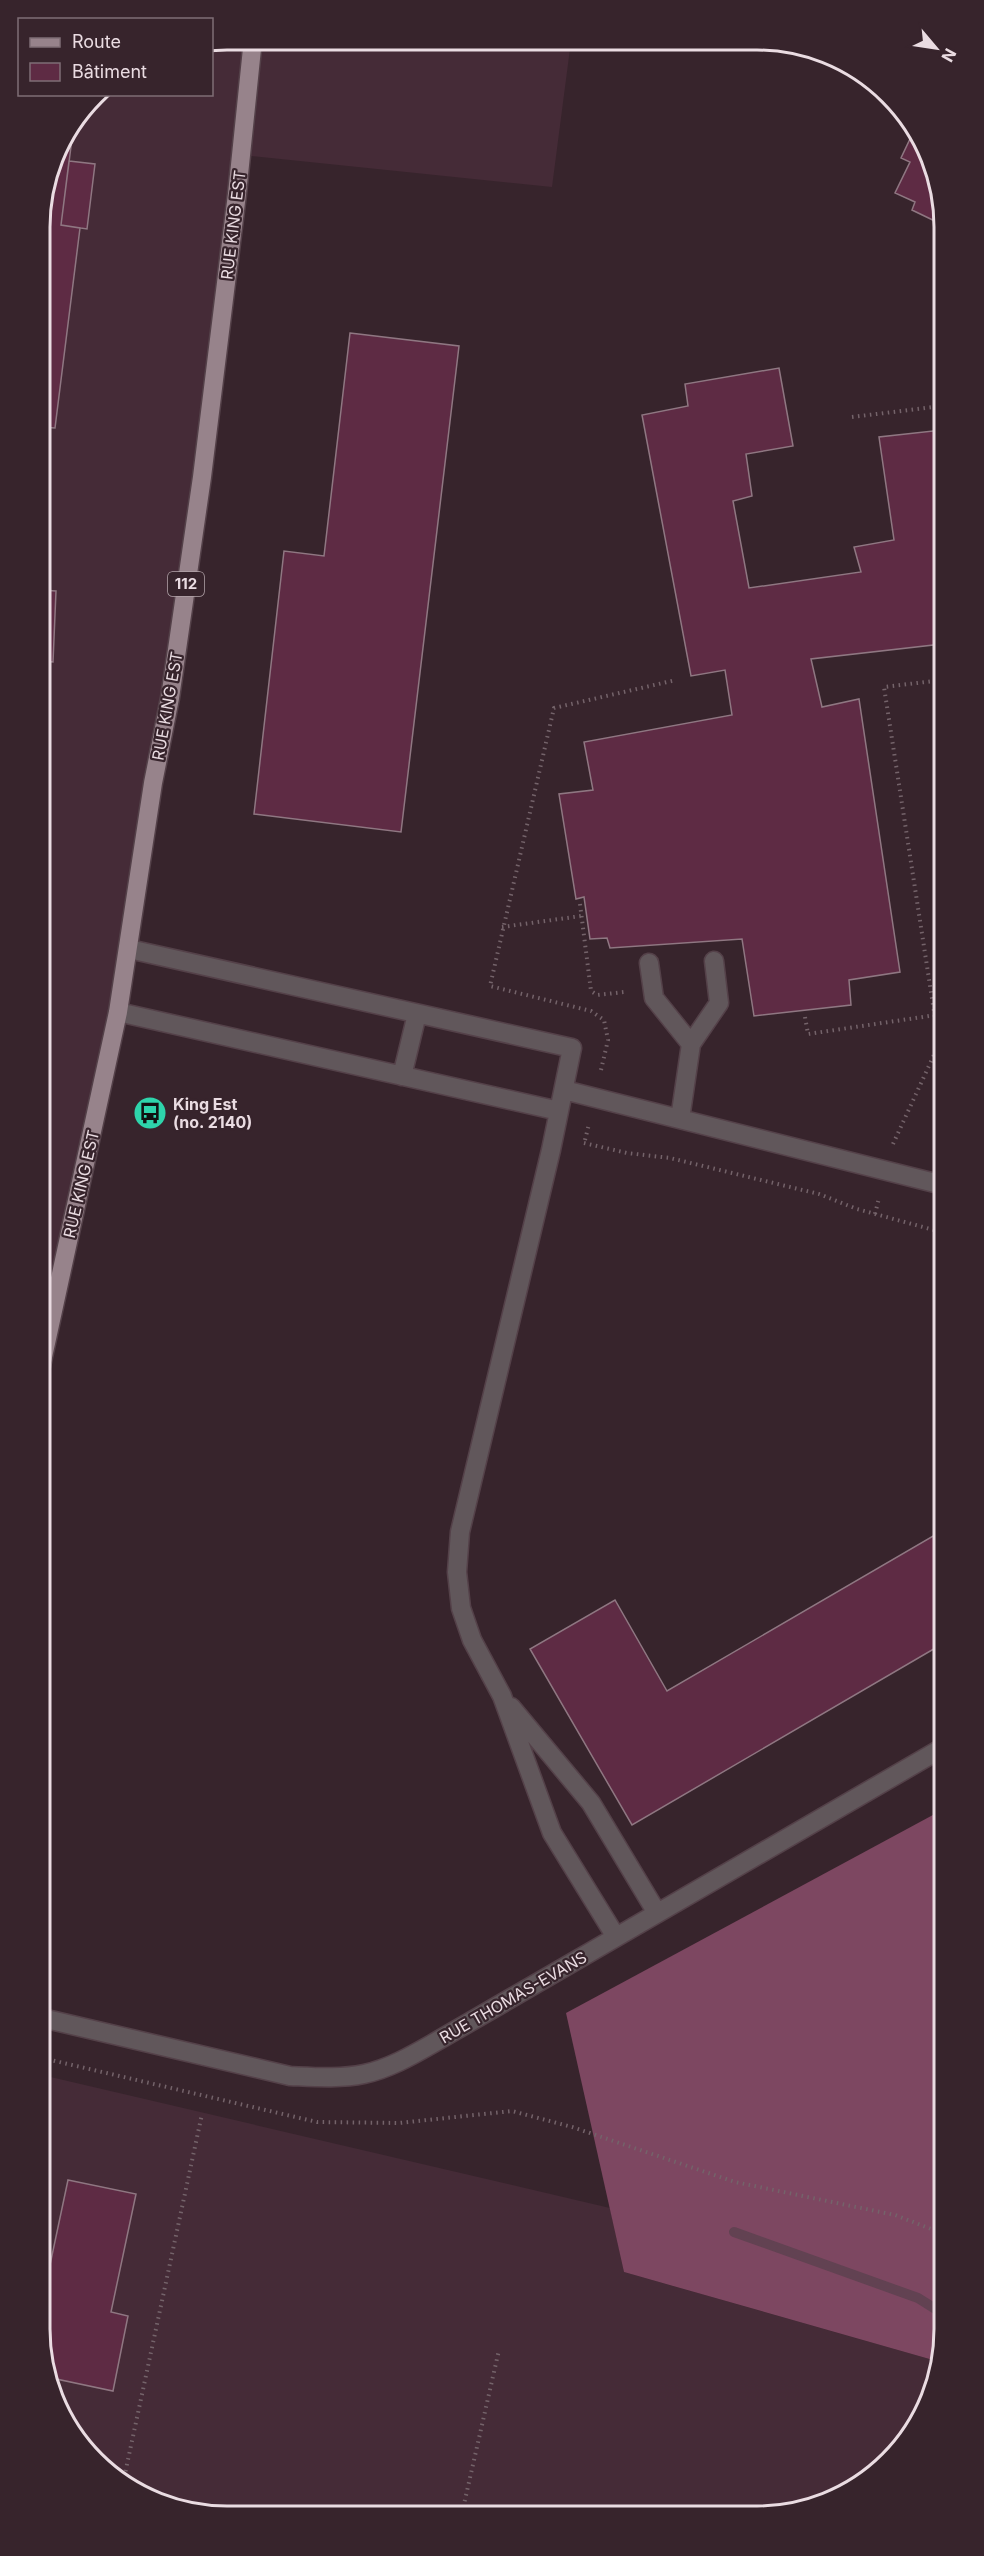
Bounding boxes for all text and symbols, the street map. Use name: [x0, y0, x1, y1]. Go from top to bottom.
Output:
legend: [18, 18, 213, 96]
north arrow: [906, 18, 966, 78]
text: Route: [72, 31, 121, 52]
text: N: [937, 45, 961, 65]
text: Bâtiment: [72, 61, 147, 82]
street label: RUE KING EST: [216, 169, 250, 281]
road number: 112: [168, 572, 204, 596]
street label: RUE KING EST: [148, 650, 186, 762]
place label: King Est (no. 2140): [173, 1094, 252, 1132]
bus stop icon: King Est (no. 2140): [132, 1095, 168, 1131]
street label: RUE KING EST: [59, 1128, 103, 1240]
street label: RUE THOMAS-EVANS: [436, 1947, 590, 2047]

